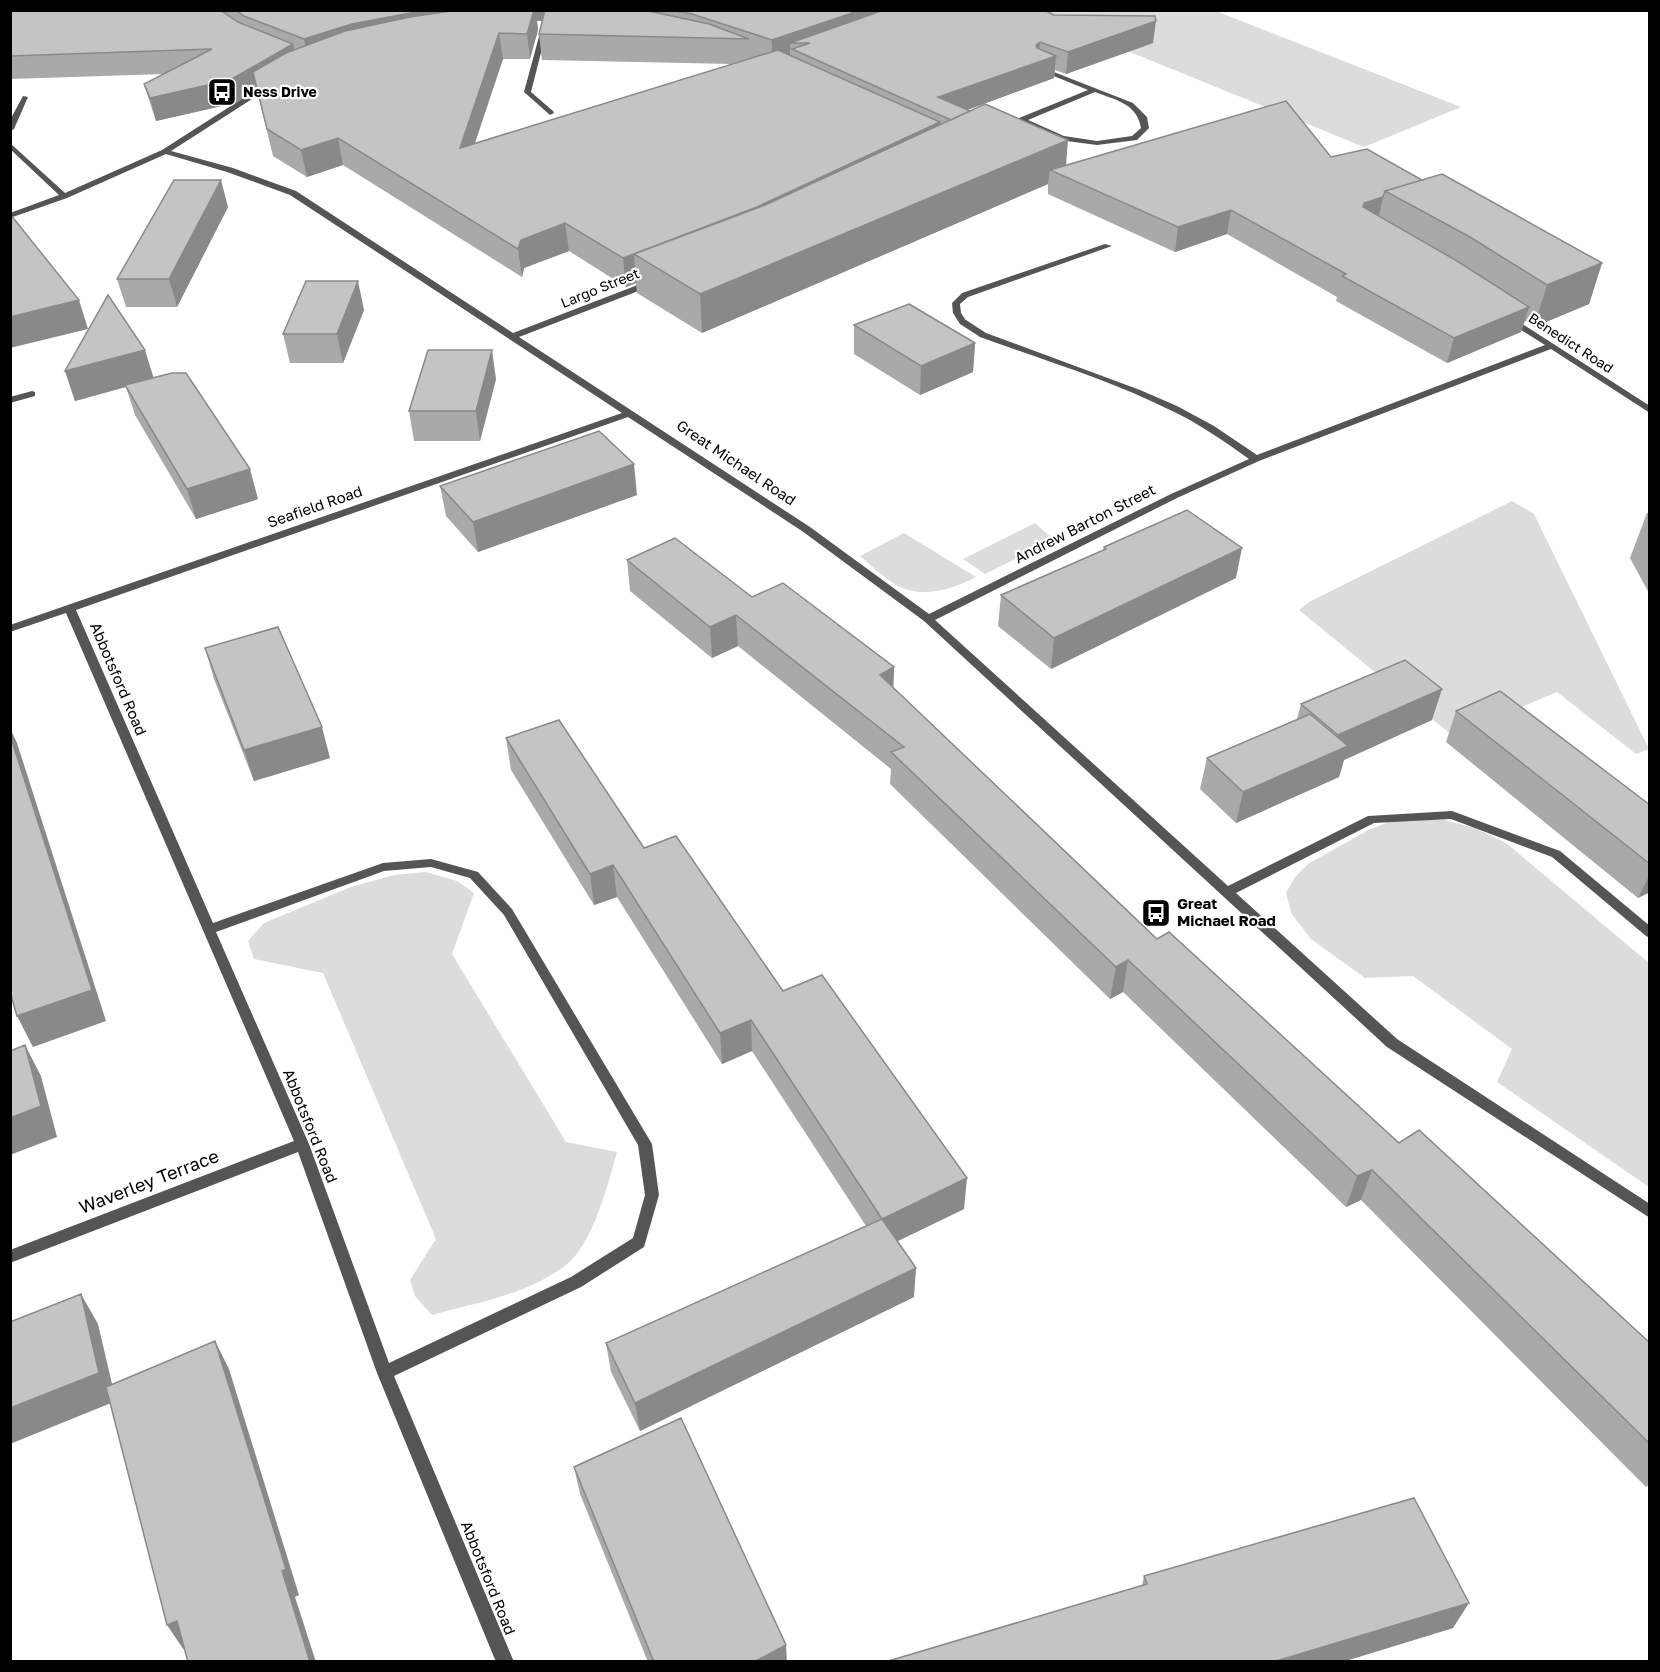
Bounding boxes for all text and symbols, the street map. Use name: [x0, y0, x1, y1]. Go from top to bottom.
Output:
bus stop icon: Ness Drive: [206, 76, 238, 108]
place label: Ness Drive: [243, 83, 317, 100]
street label: Largo Street: [558, 264, 642, 311]
street label: Benedict Road: [1526, 309, 1617, 376]
street label: Great Michael Road: [674, 416, 800, 509]
street label: Andrew Barton Street: [1011, 480, 1158, 566]
street label: Seafield Road: [265, 481, 365, 531]
street label: Abbotsford Road: [87, 619, 151, 738]
place label: Great Michael Road: [1177, 894, 1276, 929]
bus stop icon: Great Michael Road: [1140, 897, 1172, 929]
street label: Abbotsford Road: [280, 1066, 342, 1185]
street label: Waverley Terrace: [76, 1144, 222, 1218]
street label: Abbotsford Road: [458, 1518, 520, 1637]

